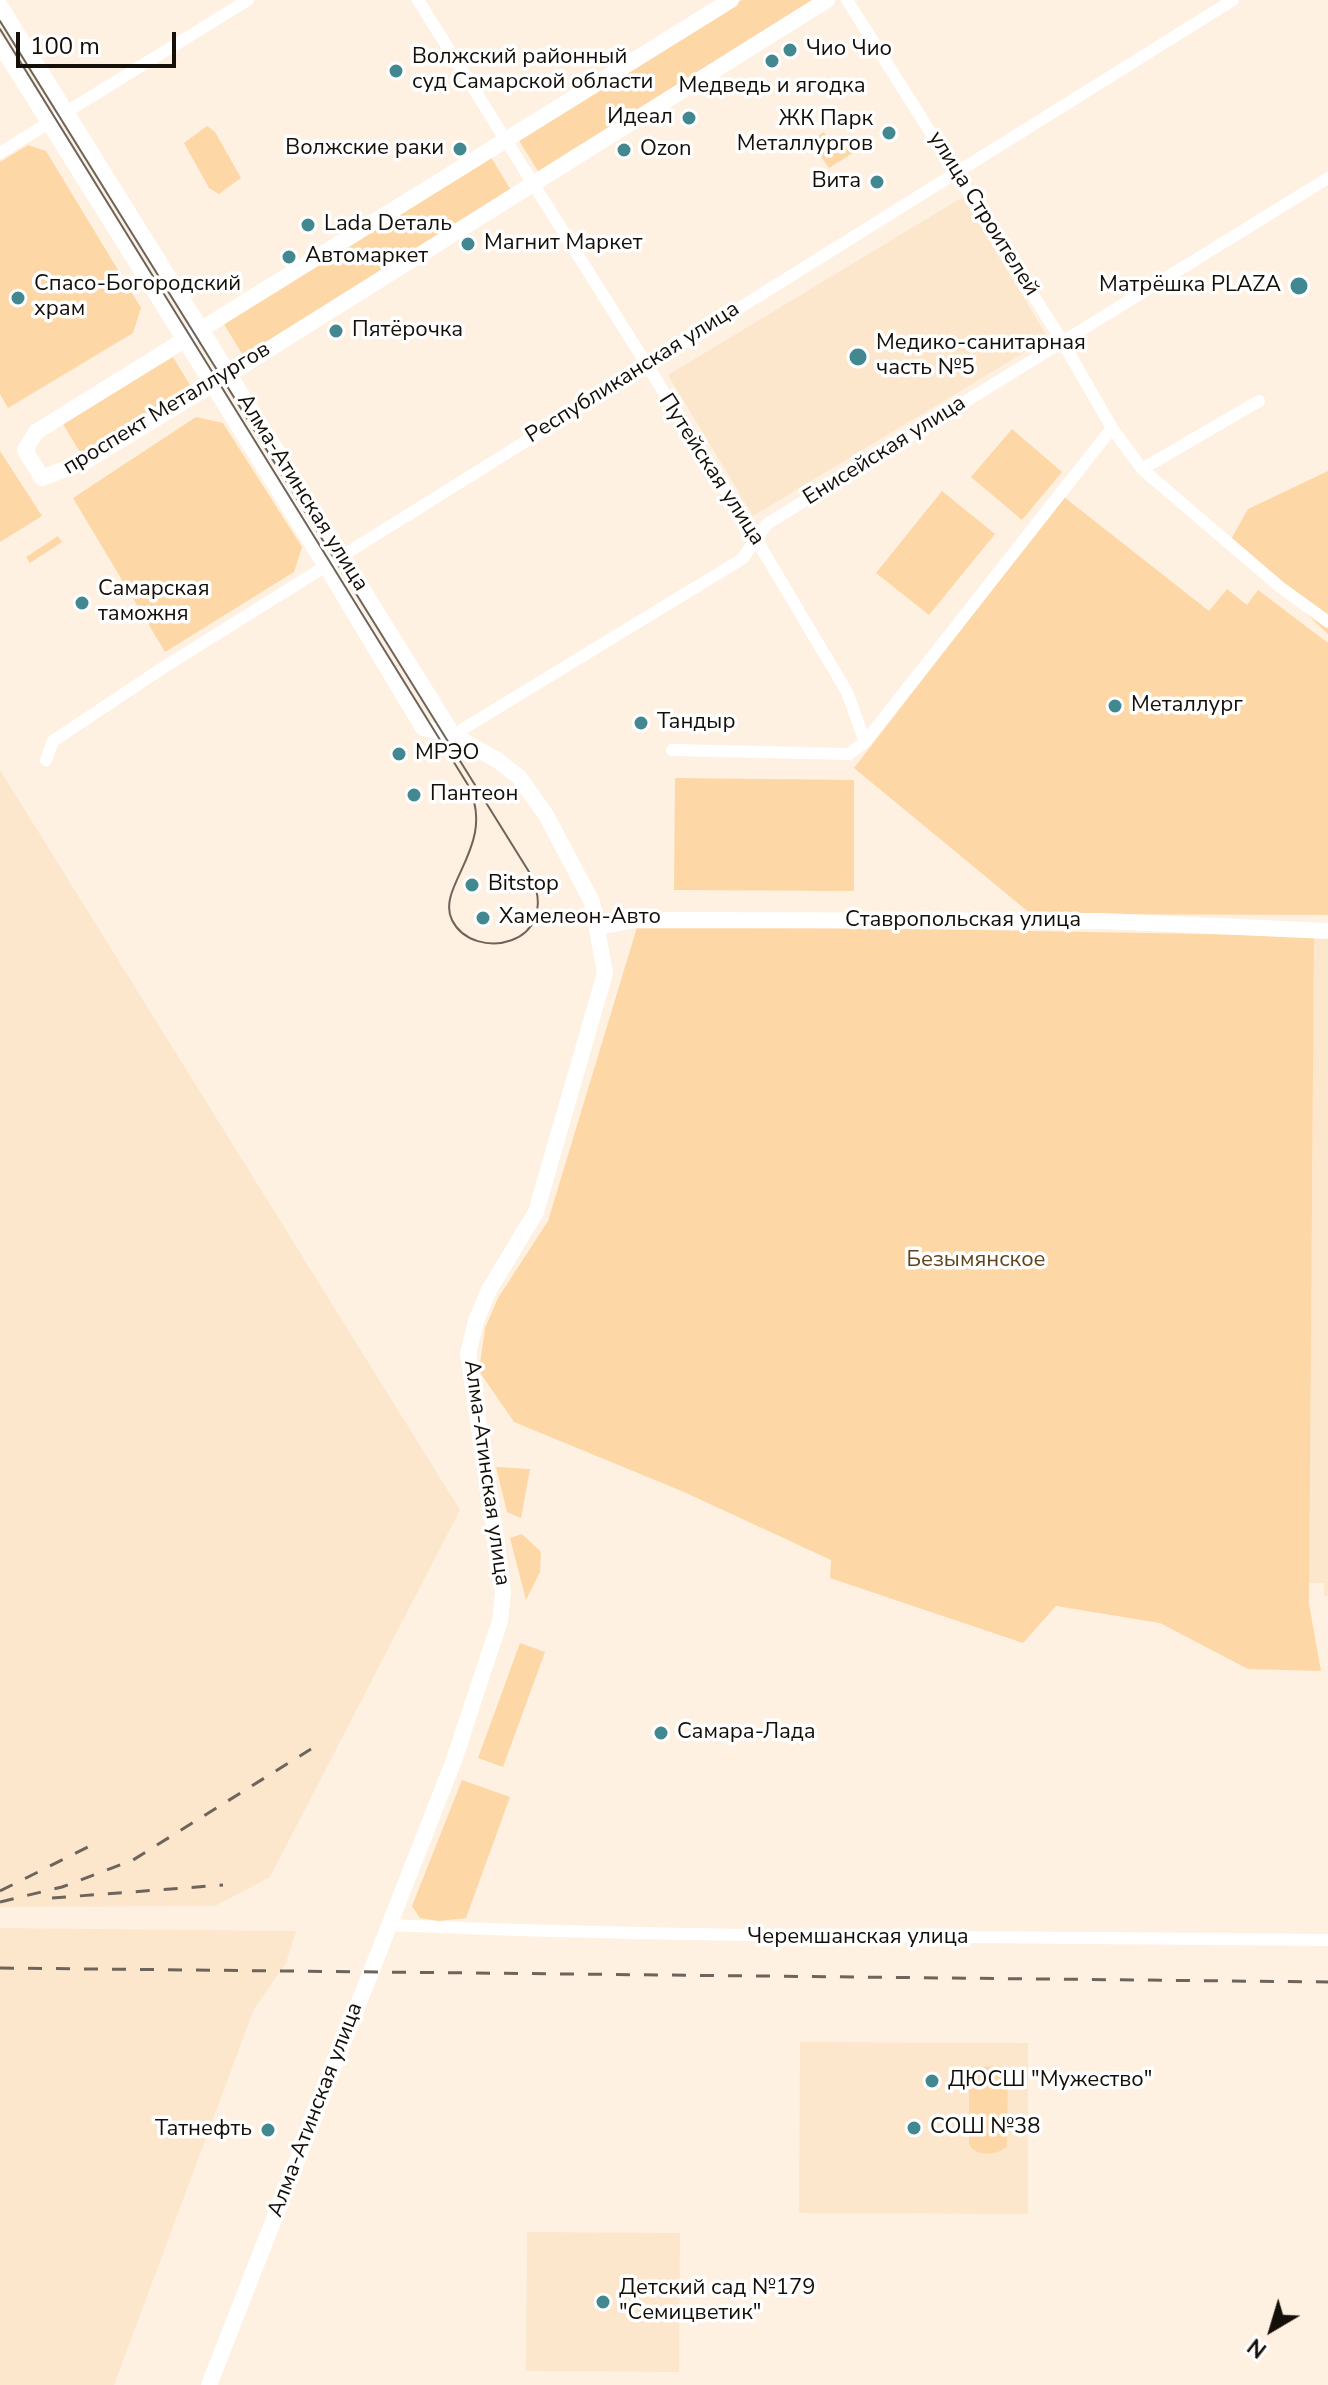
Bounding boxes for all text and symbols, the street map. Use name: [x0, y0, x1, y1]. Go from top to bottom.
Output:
scale bar: [20, 16, 180, 66]
text: 100 m: [30, 30, 100, 62]
place label: Чио Чио: [806, 37, 892, 63]
marker: Чио Чио: [781, 41, 799, 59]
place label: Волжский районный суд Самарской области: [412, 45, 653, 96]
marker: Медведь и ягодка: [763, 52, 781, 70]
marker: Волжский районный суд Самарской области: [387, 62, 405, 80]
place label: Медведь и ягодка: [678, 74, 866, 100]
place label: Идеал: [607, 105, 673, 131]
place label: ЖК Парк Металлургов: [737, 107, 873, 158]
marker: Идеал: [680, 109, 698, 127]
marker: ЖК Парк Металлургов: [880, 124, 898, 142]
street label: улица Строителей: [922, 127, 1044, 301]
place label: Волжские раки: [285, 136, 444, 162]
place label: Ozon: [640, 137, 692, 163]
marker: Волжские раки: [451, 140, 469, 158]
marker: Ozon: [615, 141, 633, 159]
place label: Вита: [812, 169, 861, 195]
marker: Вита: [868, 173, 886, 191]
place label: Lada Dеталь: [324, 212, 452, 238]
marker: Lada Dеталь: [299, 216, 317, 234]
place label: Магнит Маркет: [484, 231, 642, 257]
marker: Магнит Маркет: [459, 235, 477, 253]
place label: Автомаркет: [305, 244, 428, 270]
marker: Автомаркет: [280, 248, 298, 266]
place label: Спасо-Богородский храм: [34, 272, 241, 324]
place label: Матрёшка PLAZA: [1099, 273, 1281, 299]
marker: Матрёшка PLAZA: [1288, 275, 1310, 297]
marker: Спасо-Богородский храм: [9, 289, 27, 307]
street label: Республиканская улица: [521, 296, 745, 450]
place label: Пятёрочка: [352, 318, 463, 344]
marker: Пятёрочка: [327, 322, 345, 340]
place label: Медико-санитарная часть №5: [876, 331, 1086, 382]
street label: проспект Металлургов: [59, 337, 275, 481]
marker: Медико-санитарная часть №5: [847, 346, 869, 368]
street label: Алма-Атинская улица: [230, 389, 374, 597]
street label: Путейская улица: [652, 389, 770, 551]
street label: Енисейская улица: [799, 390, 971, 512]
place label: Самарская таможня: [98, 577, 210, 628]
marker: Самарская таможня: [73, 594, 91, 612]
place label: Металлург: [1131, 693, 1243, 719]
marker: Металлург: [1106, 697, 1124, 715]
place label: Тандыр: [657, 710, 735, 736]
marker: Тандыр: [632, 714, 650, 732]
place label: МРЭО: [415, 741, 479, 767]
marker: МРЭО: [390, 745, 408, 763]
place label: Пантеон: [430, 782, 518, 808]
marker: Пантеон: [405, 786, 423, 804]
place label: Bitstop: [488, 872, 559, 898]
marker: Bitstop: [463, 876, 481, 894]
place label: Хамелеон-Авто: [499, 905, 661, 931]
street label: Ставропольская улица: [845, 908, 1081, 934]
marker: Хамелеон-Авто: [474, 909, 492, 927]
park label: Безымянское: [906, 1248, 1046, 1274]
street label: Алма-Атинская улица: [457, 1358, 515, 1588]
place label: Самара-Лада: [677, 1720, 816, 1746]
marker: Самара-Лада: [652, 1724, 670, 1742]
street label: Черемшанская улица: [747, 1925, 969, 1951]
street label: Алма-Атинская улица: [263, 1999, 369, 2221]
place label: ДЮСШ "Мужество": [948, 2068, 1152, 2094]
marker: ДЮСШ "Мужество": [923, 2072, 941, 2090]
place label: СОШ №38: [930, 2115, 1040, 2141]
place label: Татнефть: [155, 2117, 252, 2143]
marker: СОШ №38: [905, 2119, 923, 2137]
marker: Татнефть: [259, 2121, 277, 2139]
place label: Детский сад №179 "Семицветик": [619, 2276, 815, 2328]
north arrow: [1232, 2289, 1312, 2369]
marker: Детский сад №179 "Семицветик": [594, 2293, 612, 2311]
text: N: [1242, 2331, 1273, 2365]

